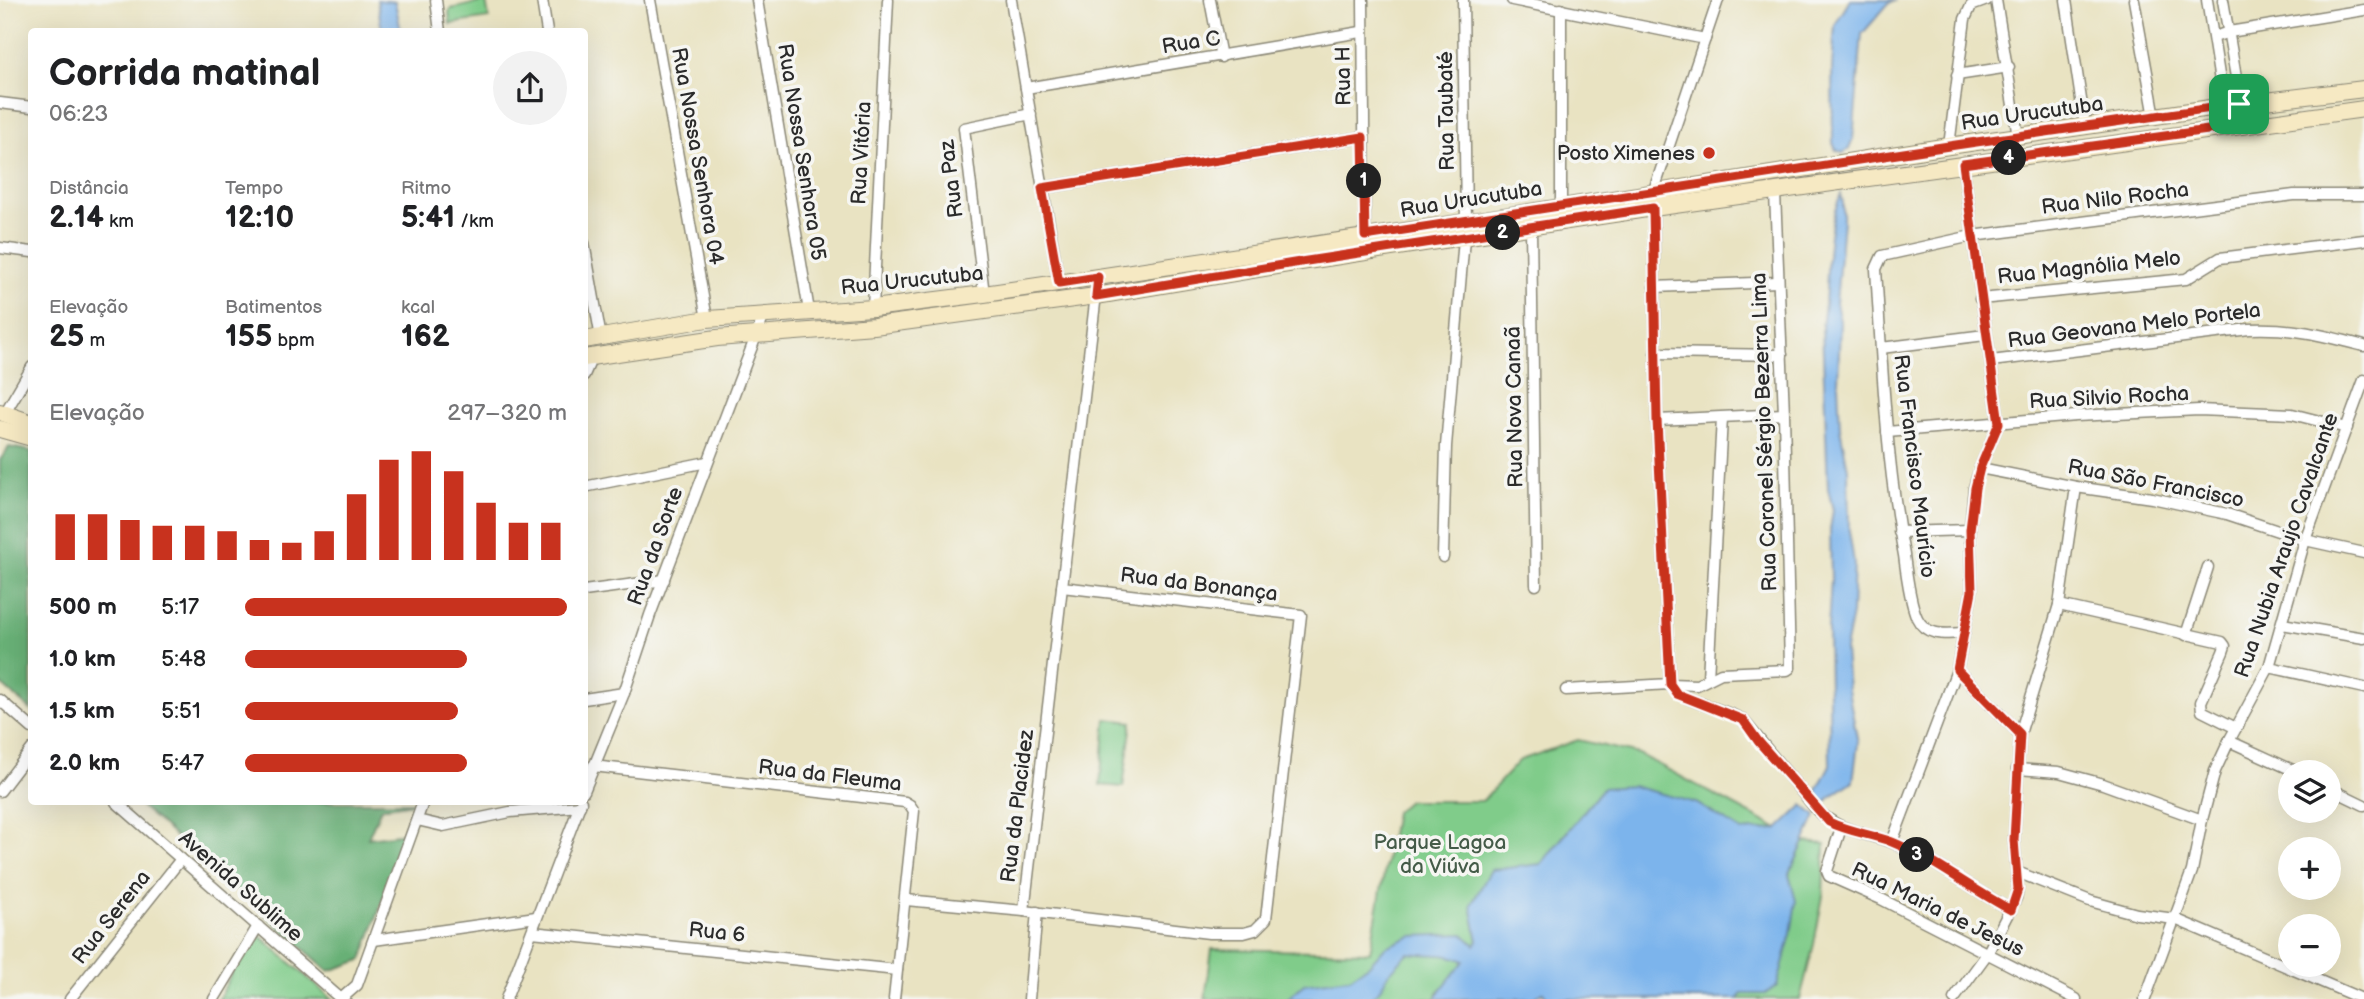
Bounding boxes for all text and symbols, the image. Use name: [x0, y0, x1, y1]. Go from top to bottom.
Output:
street label: Rua C: [1160, 26, 1222, 59]
street label: Rua Nossa Senhora 05: [772, 42, 831, 262]
street label: Rua Nossa Senhora 04: [666, 45, 729, 267]
street label: Rua H: [1330, 46, 1357, 106]
text: Corrida matinal: [49, 51, 320, 96]
button: share: [493, 51, 567, 125]
street label: Rua Taubaté: [1433, 51, 1460, 171]
pin: [2209, 74, 2269, 134]
icon: arrive: [2220, 85, 2258, 123]
street label: Rua Urucutuba: [1959, 91, 2105, 136]
text: 06:23: [49, 100, 108, 128]
street label: Rua Vitória: [846, 101, 877, 205]
street label: Rua Paz: [934, 138, 969, 219]
pin: 4: [1992, 140, 2026, 176]
place label: Posto Ximenes: [1557, 141, 1695, 166]
marker: Posto Ximenes: [1701, 145, 1717, 161]
text: 4: [2003, 146, 2014, 169]
pin: 1: [1346, 164, 1382, 198]
text: 1: [1360, 169, 1368, 192]
street label: Rua Urucutuba: [1398, 176, 1544, 223]
text: Distância: [49, 177, 129, 200]
text: Tempo: [225, 177, 283, 200]
text: Ritmo: [401, 177, 451, 200]
street label: Rua Nilo Rocha: [2040, 177, 2190, 220]
text: 2.14: [49, 200, 104, 236]
text: 12:10: [225, 200, 294, 236]
text: 5:41: [401, 200, 455, 236]
text: km: [104, 210, 134, 233]
text: /km: [455, 210, 494, 233]
pin: 2: [1486, 216, 1520, 250]
text: 2: [1497, 221, 1508, 244]
street label: Rua Magnólia Melo: [1996, 245, 2182, 290]
street label: Rua Urucutuba: [839, 261, 985, 300]
street label: Rua Coronel Sérgio Bezerra Lima: [1746, 272, 1783, 592]
text: Elevação: [49, 296, 128, 319]
text: Batimentos: [225, 296, 322, 319]
text: kcal: [401, 296, 435, 319]
street label: Rua Geovana Melo Portela: [2006, 298, 2262, 353]
text: 25: [49, 319, 84, 355]
text: 155: [225, 319, 272, 355]
text: 162: [401, 319, 450, 355]
street label: Rua Nova Canaã: [1501, 326, 1528, 488]
text: m: [84, 329, 105, 352]
text: bpm: [272, 329, 315, 352]
street label: Rua Francisco Maurício: [1888, 353, 1941, 579]
street label: Rua Silvio Rocha: [2028, 381, 2190, 414]
text: Elevação: [49, 399, 145, 427]
text: 297–320 m: [447, 399, 567, 427]
street label: Rua Nubia Araujo Cavalcante: [2229, 409, 2344, 681]
street label: Rua São Francisco: [2066, 454, 2246, 513]
street label: Rua da Sorte: [623, 484, 688, 609]
street label: Rua da Bonança: [1119, 562, 1279, 607]
text: 500 m: [49, 593, 117, 621]
text: 5:17: [161, 593, 199, 621]
text: 1.0 km: [49, 645, 116, 673]
text: 5:48: [161, 645, 206, 673]
text: 1.5 km: [49, 697, 115, 725]
text: 5:51: [161, 697, 201, 725]
street label: Rua da Placidez: [996, 727, 1039, 884]
text: 2.0 km: [49, 749, 120, 777]
text: 5:47: [161, 749, 204, 777]
street label: Rua da Fleuma: [757, 754, 903, 797]
map controls: [2278, 760, 2341, 977]
button: layers: [2278, 760, 2341, 823]
street label: Avenida Sublime: [174, 826, 308, 947]
park label: Parque Lagoa da Viúva: [1374, 830, 1506, 879]
button: +: [2278, 837, 2341, 900]
pin: 3: [1899, 838, 1934, 872]
text: 3: [1911, 843, 1922, 866]
street label: Rua Maria de Jesus: [1847, 857, 2028, 962]
street label: Rua Serena: [67, 865, 156, 969]
button: −: [2278, 914, 2341, 977]
street label: Rua 6: [687, 917, 747, 948]

